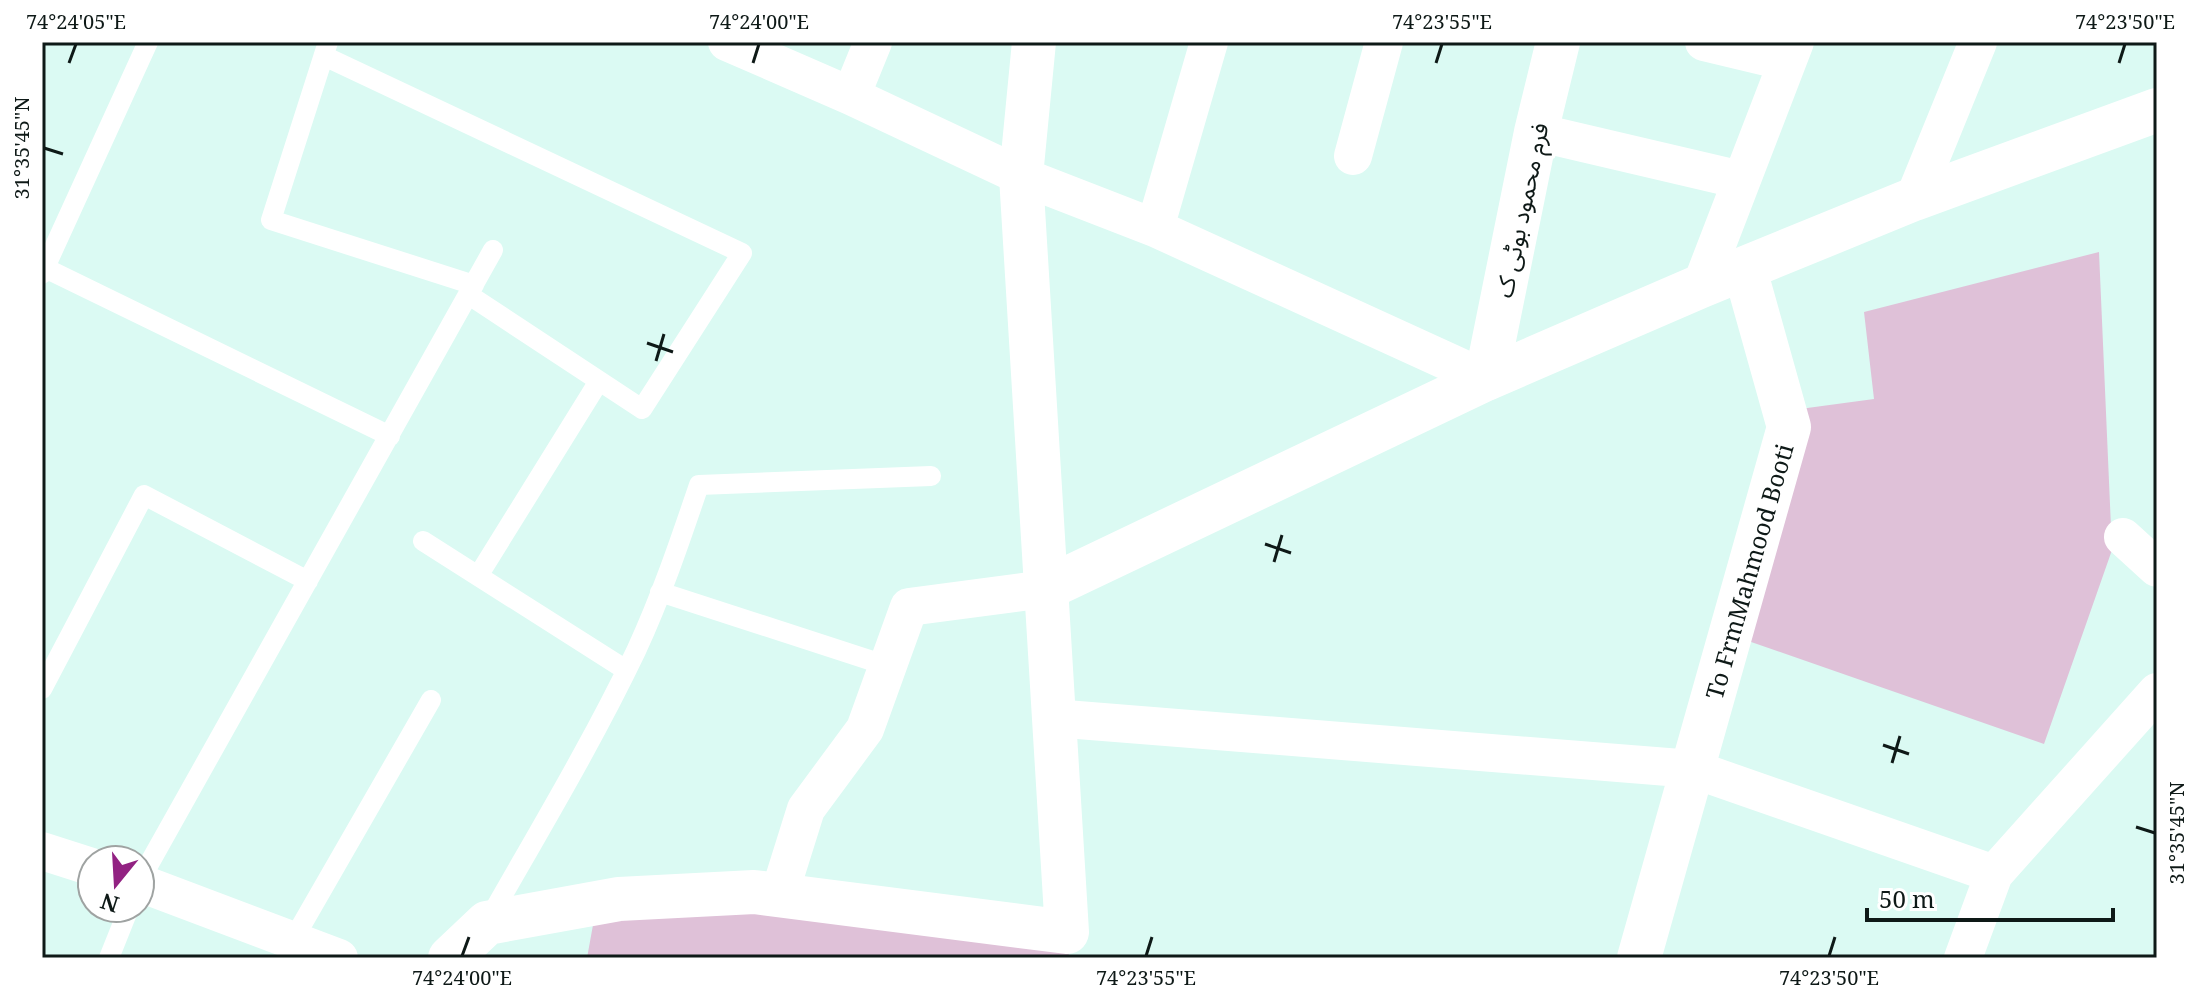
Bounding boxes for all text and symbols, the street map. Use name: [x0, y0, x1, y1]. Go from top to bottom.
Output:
text: 74°24'05"E: [26, 8, 126, 35]
text: 74°24'00"E: [709, 8, 809, 35]
text: 74°23'55"E: [1392, 8, 1492, 35]
text: 74°23'50"E: [2075, 8, 2175, 35]
text: 31°35'45"N: [8, 97, 35, 199]
street label: فرم محمود بوٹی ک: [1486, 120, 1559, 301]
street label: To FrmMahmood Booti: [1697, 439, 1800, 703]
text: 31°35'45"N: [2163, 782, 2190, 884]
north arrow: [76, 844, 156, 924]
scale bar: [1867, 872, 2113, 922]
text: 50 m: [1879, 882, 1935, 915]
text: N: [97, 887, 122, 921]
text: 74°24'00"E: [412, 964, 512, 991]
text: 74°23'55"E: [1096, 964, 1196, 991]
text: 74°23'50"E: [1779, 964, 1879, 991]

